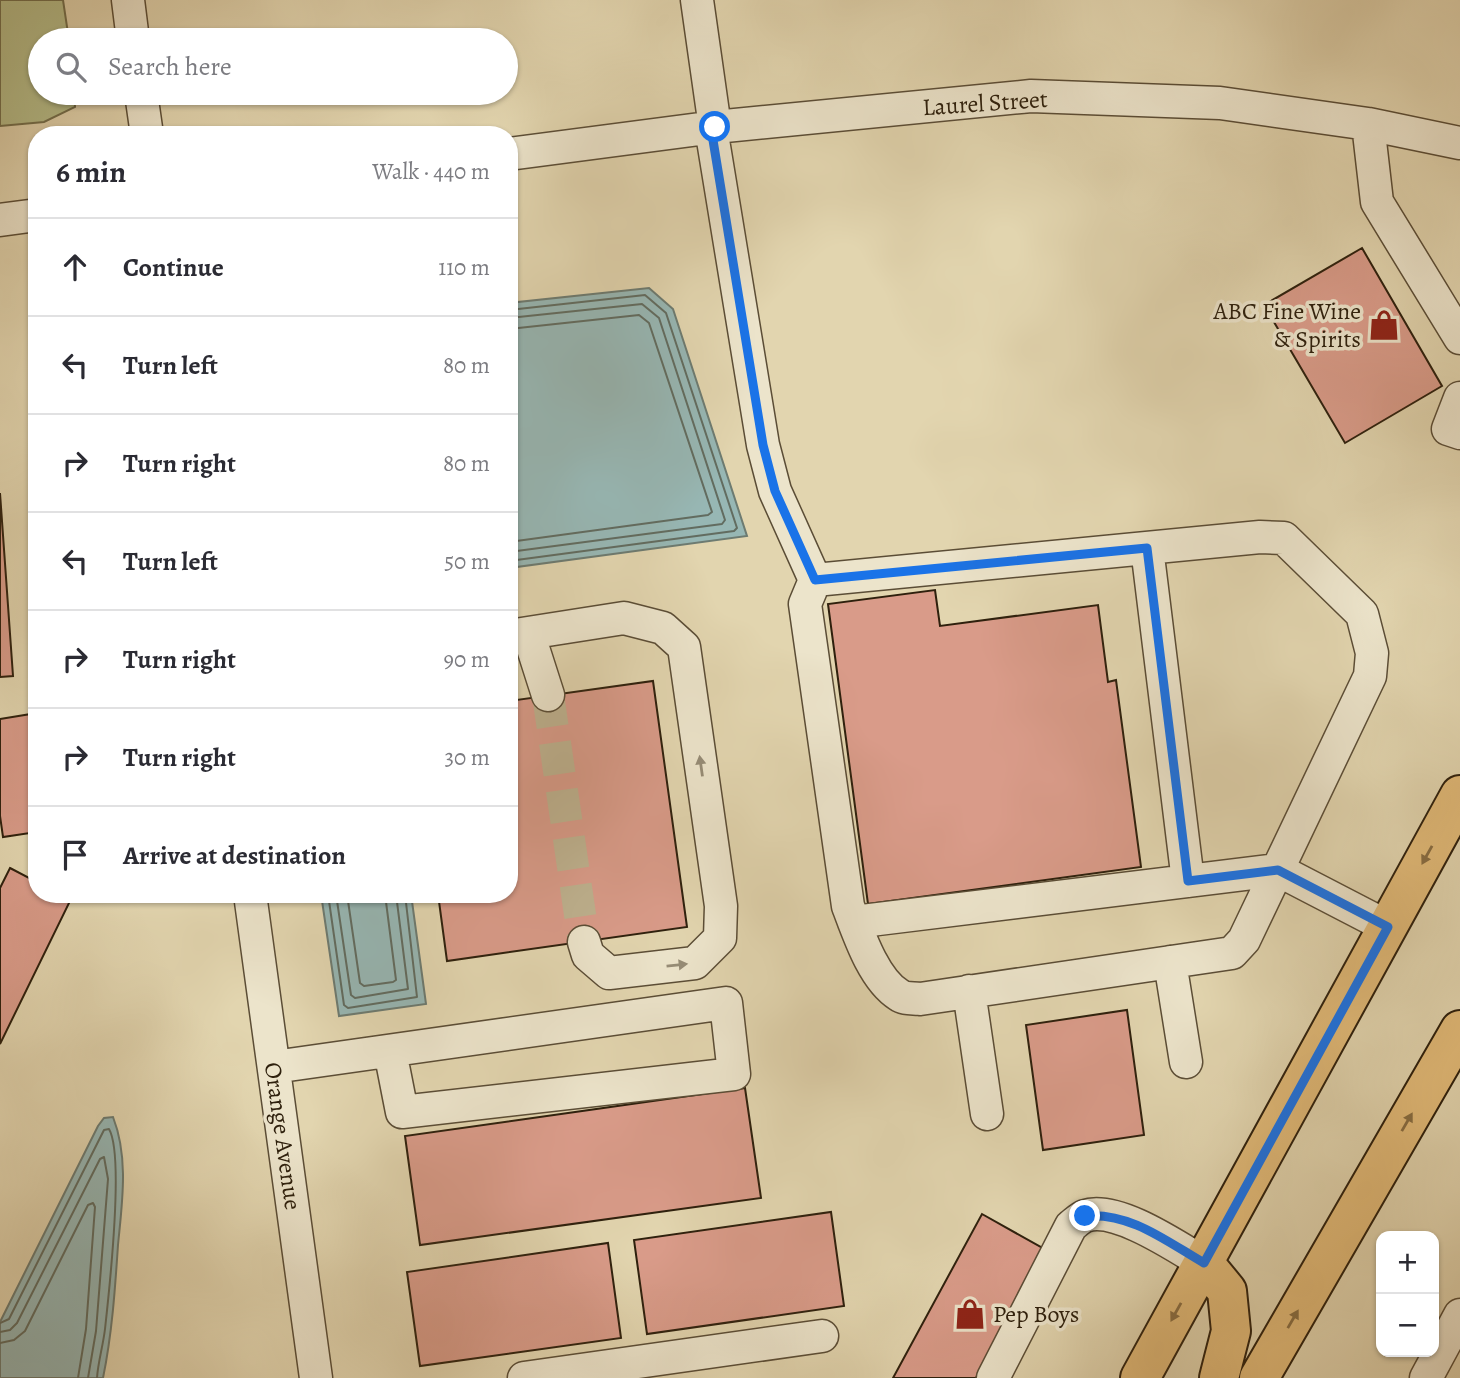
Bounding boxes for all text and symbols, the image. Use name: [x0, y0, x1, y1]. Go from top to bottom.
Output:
search box: [28, 28, 518, 105]
icon: search: [52, 48, 90, 86]
text: Search here: [108, 49, 232, 84]
street label: Laurel Street: [921, 83, 1049, 123]
route start: [699, 111, 730, 142]
text: 6 min: [56, 152, 126, 192]
text: Walk · 440 m: [372, 156, 490, 187]
icon: ahead: [56, 248, 94, 286]
text: Continue: [123, 250, 224, 285]
text: 110 m: [438, 252, 490, 283]
place label: ABC Fine Wine & Spirits: [1213, 295, 1361, 355]
shop icon: ABC Fine Wine & Spirits: [1367, 308, 1401, 342]
icon: left: [56, 346, 94, 384]
text: Turn left: [123, 348, 218, 383]
text: 80 m: [443, 350, 490, 381]
icon: right: [56, 444, 94, 482]
text: Turn right: [123, 446, 236, 481]
text: 80 m: [443, 448, 490, 479]
icon: left: [56, 542, 94, 580]
text: Turn left: [123, 544, 218, 579]
text: 50 m: [444, 546, 490, 577]
icon: right: [56, 640, 94, 678]
text: Turn right: [123, 642, 236, 677]
text: 90 m: [444, 644, 490, 675]
icon: right: [56, 738, 94, 776]
text: Turn right: [123, 740, 236, 775]
text: 30 m: [444, 742, 490, 773]
one-way arrow: [695, 755, 706, 777]
icon: arrive: [56, 836, 94, 874]
text: Arrive at destination: [123, 838, 346, 873]
one-way arrow: [1421, 846, 1433, 865]
one-way arrow: [666, 960, 688, 971]
street label: Orange Avenue: [257, 1060, 309, 1212]
one-way arrow: [1401, 1112, 1413, 1132]
route end: [1069, 1200, 1100, 1231]
map controls: [1376, 1231, 1439, 1357]
button: +: [1376, 1231, 1439, 1294]
button: −: [1376, 1294, 1439, 1357]
shop icon: Pep Boys: [953, 1297, 987, 1331]
place label: Pep Boys: [993, 1298, 1079, 1330]
one-way arrow: [1170, 1303, 1182, 1322]
one-way arrow: [1287, 1309, 1299, 1329]

